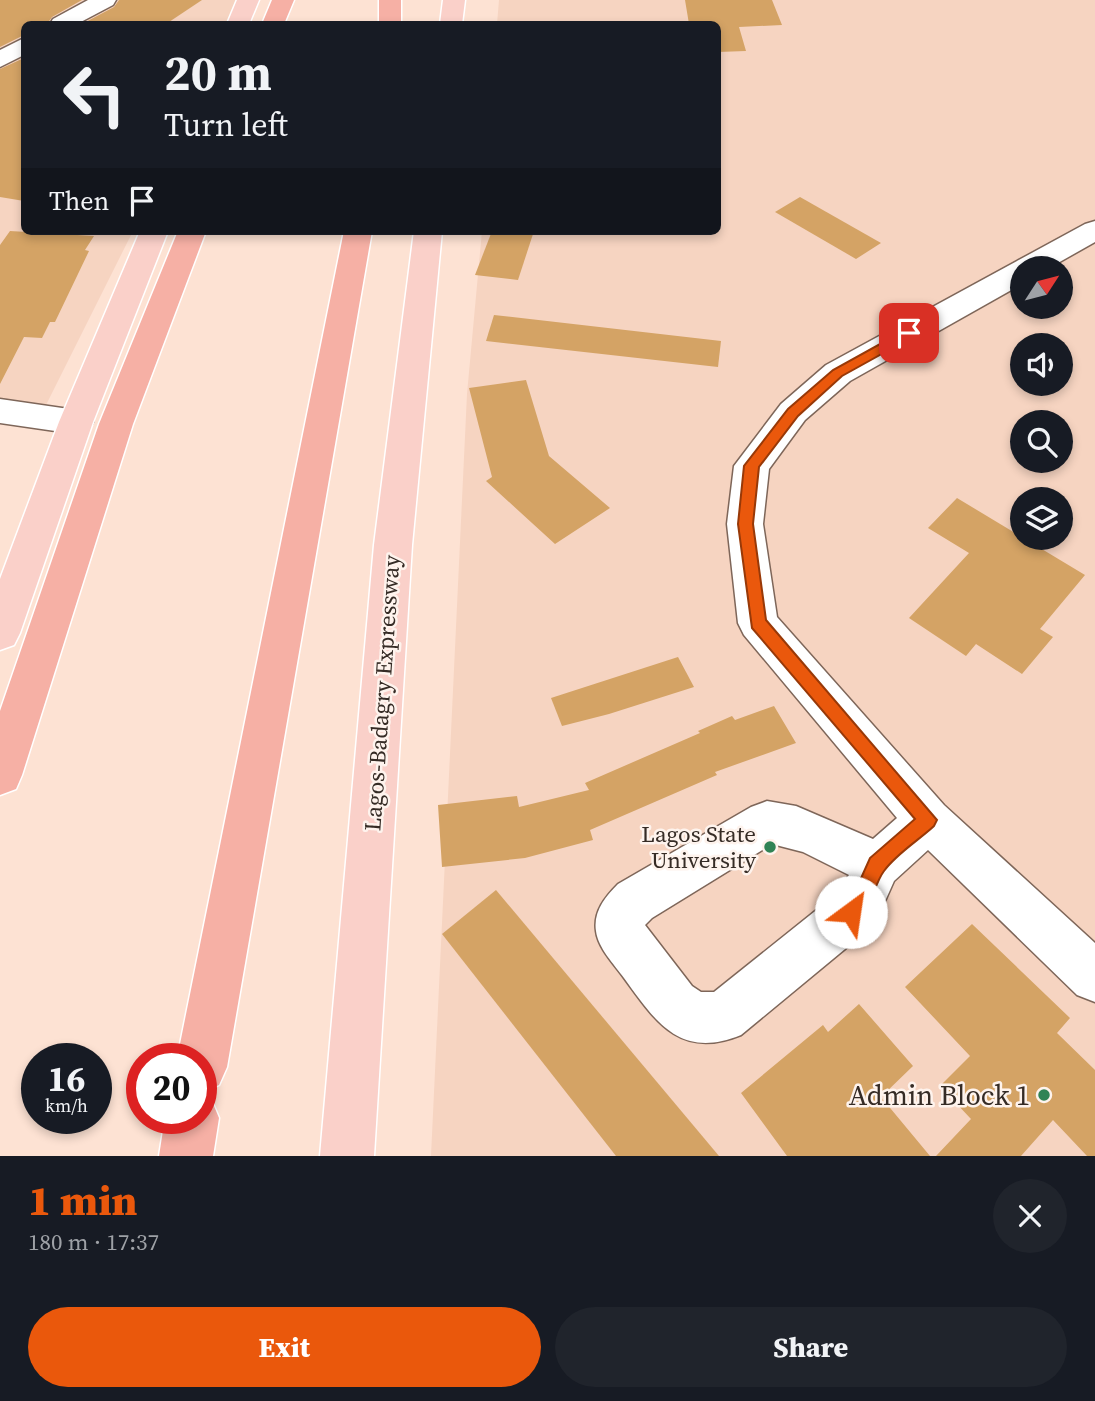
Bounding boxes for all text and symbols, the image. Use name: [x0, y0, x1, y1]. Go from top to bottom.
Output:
text: 20 m: [164, 39, 272, 106]
icon: left: [49, 49, 140, 140]
text: Turn left: [164, 103, 288, 147]
icon: arrive: [123, 182, 161, 220]
text: Then: [49, 183, 109, 219]
north arrow: [1010, 256, 1073, 318]
map controls: [1010, 256, 1073, 550]
pin: [879, 303, 939, 363]
icon: arrive: [890, 314, 928, 352]
button: sound: [1010, 333, 1073, 396]
button: search: [1010, 410, 1073, 473]
button: layers: [1010, 487, 1073, 550]
street label: Lagos-Badagry Expressway: [356, 554, 408, 832]
place label: Lagos State University: [641, 818, 756, 876]
marker: Lagos State University: [762, 839, 778, 855]
position arrow: [814, 875, 888, 949]
speed limit sign: 20: [126, 1043, 217, 1134]
text: 16: [48, 1055, 85, 1103]
place label: Admin Block 1: [849, 1076, 1030, 1114]
marker: Admin Block 1: [1036, 1087, 1052, 1103]
text: km/h: [45, 1093, 88, 1118]
text: 1 min: [28, 1171, 138, 1229]
button: close: [993, 1179, 1067, 1253]
text: 180 m · 17:37: [28, 1226, 159, 1258]
button: Exit: [28, 1307, 541, 1387]
button: Share: [555, 1307, 1067, 1387]

